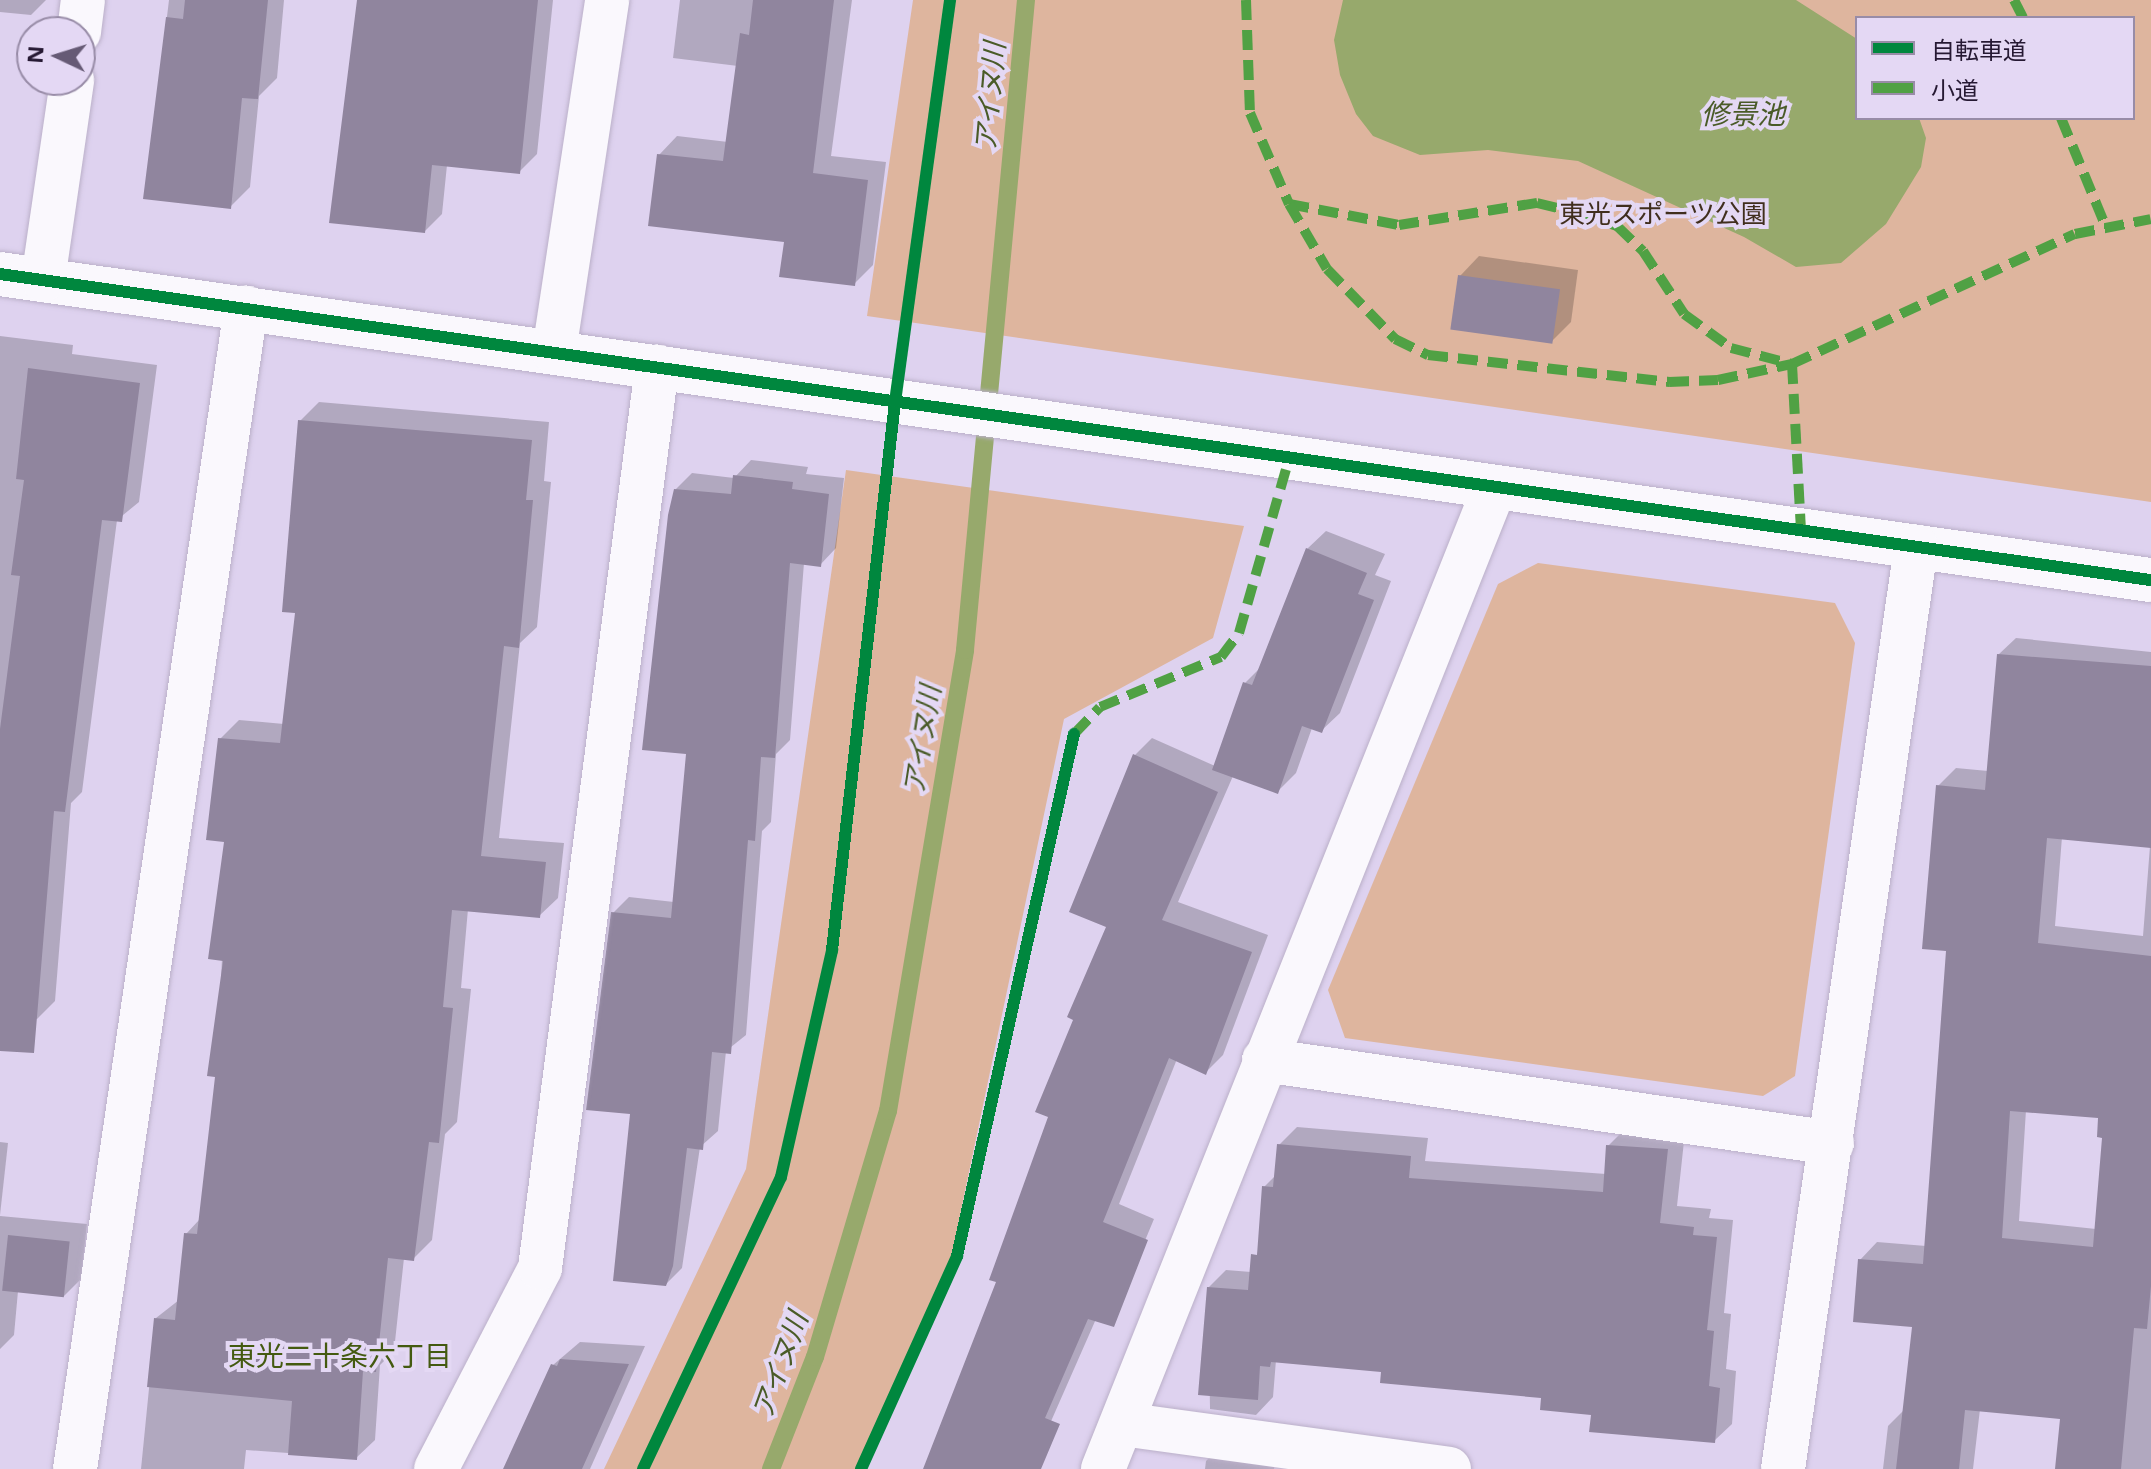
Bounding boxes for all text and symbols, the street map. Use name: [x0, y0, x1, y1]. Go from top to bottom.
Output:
north arrow: [16, 16, 96, 96]
legend: [1855, 16, 2135, 120]
text: 自転車道: [1931, 33, 2027, 66]
water label: アイヌ川: [967, 40, 1011, 154]
text: N: [18, 45, 50, 64]
text: 小道: [1931, 73, 1979, 106]
water label: 修景池: [1701, 96, 1785, 130]
park label: 東光スポーツ公園: [1559, 198, 1767, 230]
water label: アイヌ川: [896, 682, 946, 798]
water label: アイヌ川: [744, 1307, 814, 1423]
district label: 東光二十条六丁目: [228, 1338, 452, 1372]

